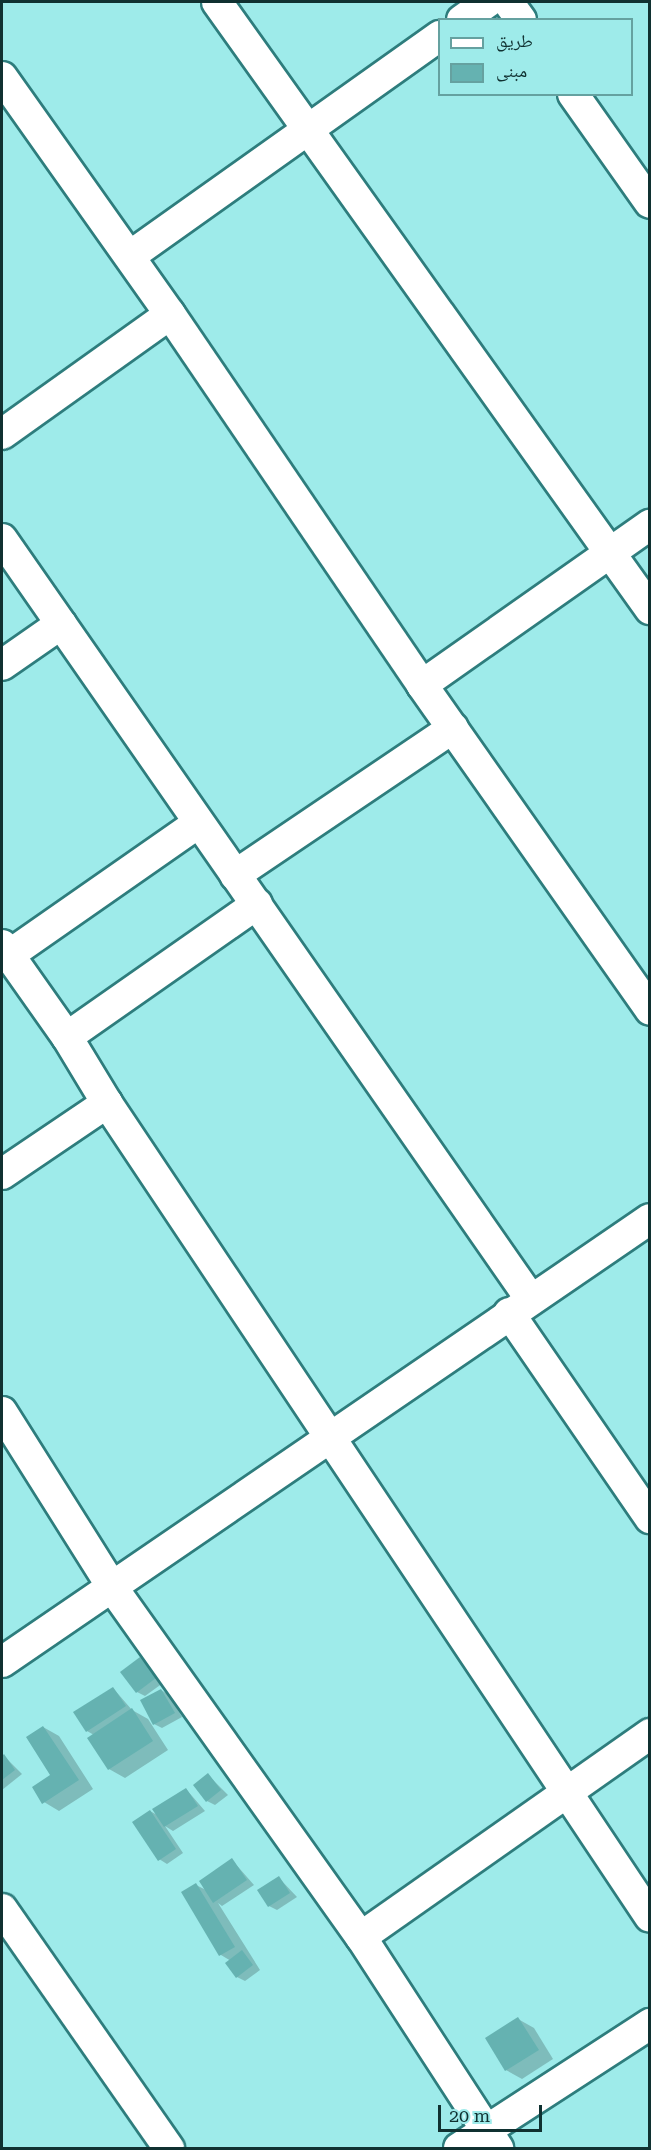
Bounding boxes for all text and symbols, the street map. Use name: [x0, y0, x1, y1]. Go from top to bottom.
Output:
legend: [438, 18, 633, 96]
text: طريق: [496, 30, 533, 51]
text: مبنى: [496, 60, 527, 81]
scale bar: [441, 2093, 544, 2131]
text: 20 m: [449, 2105, 490, 2126]

